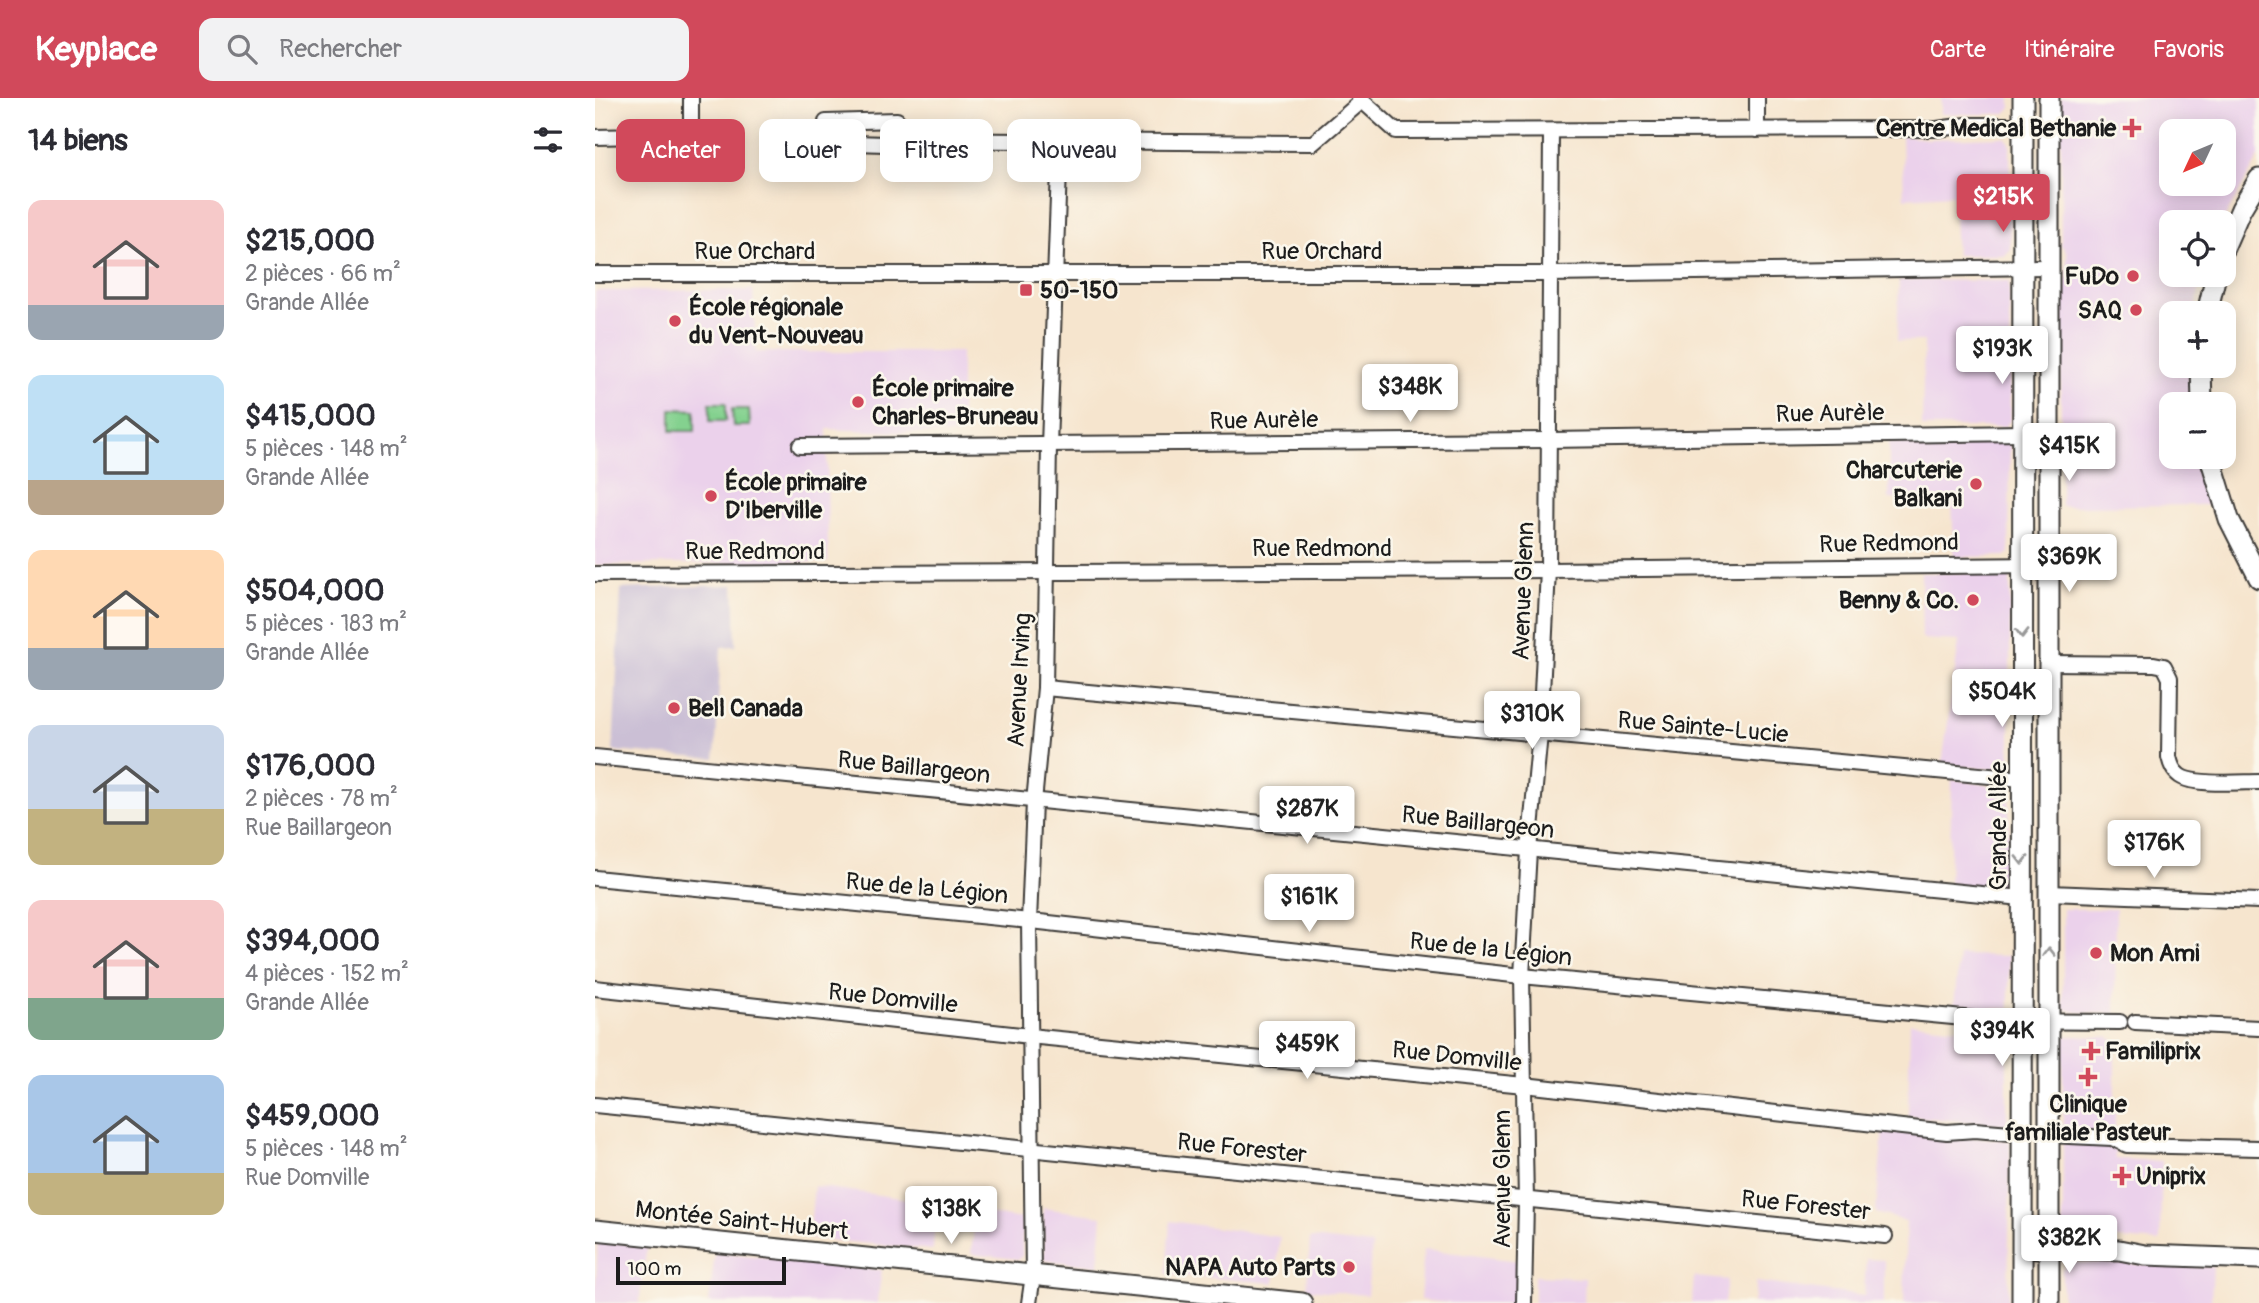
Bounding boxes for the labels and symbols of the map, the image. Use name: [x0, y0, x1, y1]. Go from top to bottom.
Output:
place label: Centre Medical Bethanie: [1876, 114, 2117, 143]
marker: Centre Medical Bethanie: [2122, 118, 2142, 138]
north arrow: [2159, 119, 2237, 196]
pin: $215K: [1954, 174, 2052, 234]
street label: Rue Orchard: [694, 237, 816, 266]
street label: Rue Orchard: [1261, 237, 1383, 266]
place label: FuDo: [2065, 262, 2119, 291]
marker: FuDo: [2125, 268, 2141, 284]
place label: 50-150: [1040, 276, 1118, 305]
marker: 50-150: [1018, 282, 1034, 298]
place label: École régionale du Vent-Nouveau: [689, 293, 864, 350]
place label: SAQ: [2078, 296, 2122, 325]
marker: SAQ: [2128, 302, 2144, 318]
marker: École régionale du Vent-Nouveau: [667, 313, 683, 329]
pin: $193K: [1953, 327, 2051, 386]
pin: $348K: [1361, 364, 1459, 424]
place label: École primaire Charles-Bruneau: [872, 374, 1039, 431]
marker: École primaire Charles-Bruneau: [850, 394, 866, 410]
street label: Rue Aurèle: [1775, 398, 1885, 429]
street label: Rue Aurèle: [1209, 405, 1319, 436]
pin: $415K: [2020, 424, 2118, 483]
place label: Charcuterie Balkani: [1846, 456, 1963, 513]
place label: École primaire D'Iberville: [725, 468, 868, 525]
marker: Charcuterie Balkani: [1968, 476, 1984, 492]
marker: École primaire D'Iberville: [703, 488, 719, 504]
street label: Avenue Glenn: [1507, 521, 1540, 661]
street label: Rue Redmond: [1819, 528, 1959, 559]
street label: Rue Redmond: [1252, 534, 1392, 563]
pin: $369K: [2020, 534, 2118, 594]
street label: Rue Redmond: [685, 537, 825, 566]
place label: Benny & Co.: [1839, 586, 1959, 615]
marker: Benny & Co.: [1965, 592, 1981, 608]
street label: Avenue Irving: [1001, 612, 1038, 748]
one-way arrow: [2014, 628, 2030, 639]
pin: $504K: [1953, 670, 2051, 729]
pin: $310K: [1483, 692, 1581, 751]
place label: Bell Canada: [688, 694, 803, 723]
marker: Bell Canada: [666, 700, 682, 716]
street label: Rue Sainte-Lucie: [1616, 706, 1790, 749]
street label: Rue Baillargeon: [836, 745, 992, 790]
street label: Grande Allée: [1984, 761, 2013, 891]
pin: $287K: [1258, 786, 1356, 846]
street label: Rue Baillargeon: [1400, 800, 1556, 845]
pin: $176K: [2105, 820, 2203, 880]
one-way arrow: [2014, 856, 2030, 866]
street label: Rue de la Légion: [844, 867, 1009, 910]
pin: $161K: [1260, 874, 1358, 934]
street label: Rue de la Légion: [1408, 927, 1574, 972]
place label: Mon Ami: [2110, 939, 2199, 968]
marker: Mon Ami: [2088, 945, 2104, 961]
one-way arrow: [2041, 947, 2057, 957]
street label: Rue Domville: [827, 977, 959, 1020]
pin: $394K: [1953, 1009, 2051, 1068]
pin: $459K: [1258, 1021, 1356, 1081]
street label: Rue Domville: [1391, 1035, 1523, 1078]
place label: Familiprix: [2105, 1037, 2201, 1066]
marker: Familiprix: [2083, 1043, 2099, 1059]
marker: Clinique familiale Pasteur: [2078, 1067, 2098, 1087]
place label: Clinique familiale Pasteur: [2005, 1090, 2171, 1147]
street label: Avenue Glenn: [1488, 1110, 1517, 1248]
street label: Rue Forester: [1176, 1127, 1308, 1170]
place label: Uniprix: [2136, 1162, 2206, 1191]
marker: Uniprix: [2114, 1168, 2130, 1184]
street label: Rue Forester: [1740, 1184, 1872, 1227]
pin: $138K: [902, 1186, 1000, 1246]
street label: Montée Saint-Hubert: [634, 1195, 850, 1246]
pin: $382K: [2020, 1216, 2118, 1275]
place label: NAPA Auto Parts: [1165, 1253, 1335, 1282]
scale bar: [616, 1254, 786, 1286]
marker: NAPA Auto Parts: [1341, 1259, 1357, 1275]

